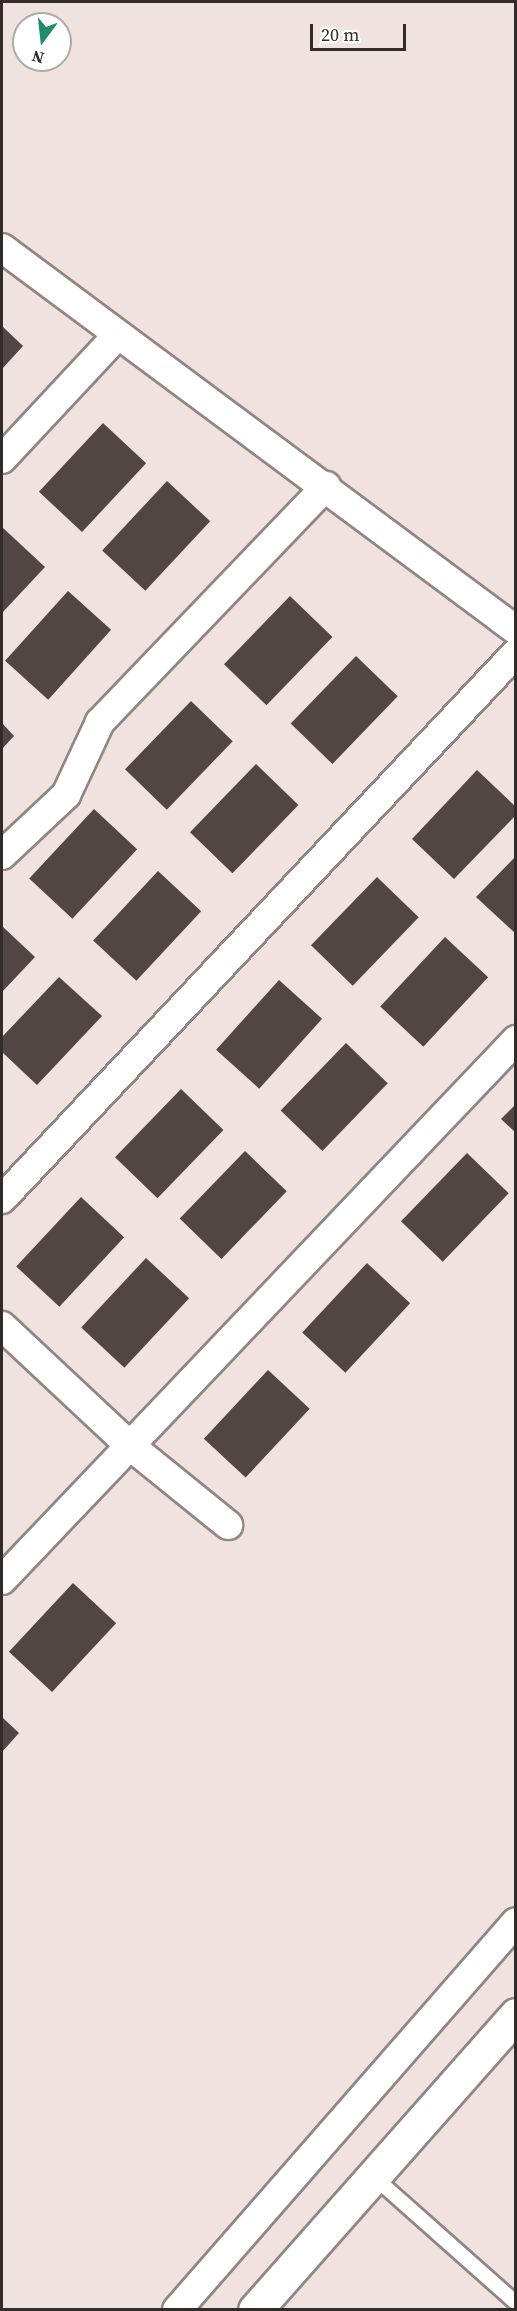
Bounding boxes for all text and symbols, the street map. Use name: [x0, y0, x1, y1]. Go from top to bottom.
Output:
north arrow: [12, 12, 72, 72]
scale bar: [313, 12, 409, 50]
text: 20 m: [321, 22, 359, 47]
text: N: [29, 45, 46, 70]

